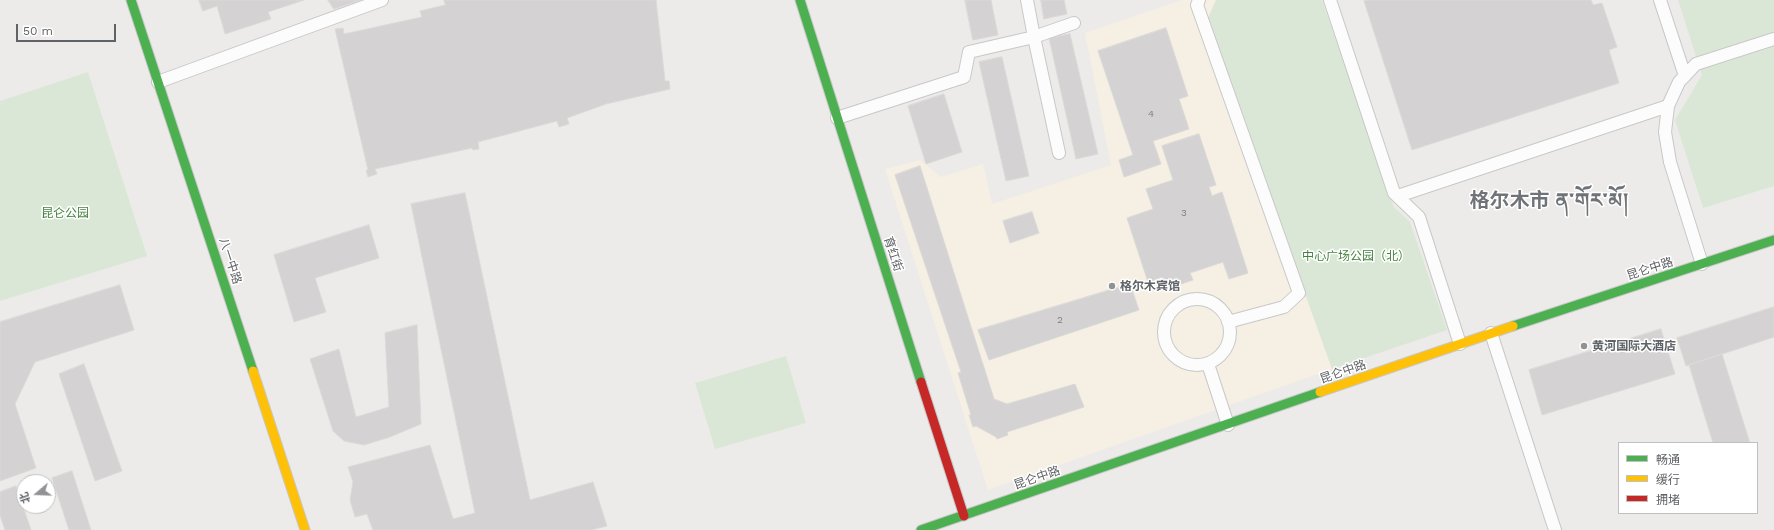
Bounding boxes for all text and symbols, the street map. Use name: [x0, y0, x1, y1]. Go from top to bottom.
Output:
scale bar: [18, 16, 118, 42]
text: 50 m: [23, 24, 53, 38]
house number: 4: [1148, 108, 1154, 120]
district label: 格尔木市 ན་གོར་མོ།: [1469, 189, 1629, 213]
park label: 昆仑公园: [41, 206, 89, 220]
house number: 3: [1181, 207, 1187, 219]
street label: 育红街: [881, 235, 905, 273]
street label: 八一中路: [216, 236, 244, 286]
park label: 中心广场公园（北）: [1302, 249, 1410, 263]
street label: 昆仑中路: [1625, 255, 1675, 283]
place label: 格尔木宾馆: [1120, 279, 1180, 293]
marker: 格尔木宾馆: [1107, 281, 1117, 291]
house number: 2: [1057, 314, 1063, 326]
place label: 黄河国际大酒店: [1592, 339, 1676, 353]
marker: 黄河国际大酒店: [1579, 341, 1589, 351]
street label: 昆仑中路: [1318, 357, 1368, 387]
legend: [1618, 442, 1758, 514]
text: 畅通: [1656, 453, 1680, 467]
street label: 昆仑中路: [1012, 463, 1062, 493]
text: 缓行: [1656, 473, 1680, 487]
north arrow: [16, 474, 56, 514]
text: 北: [17, 490, 33, 505]
text: 拥堵: [1656, 493, 1680, 507]

